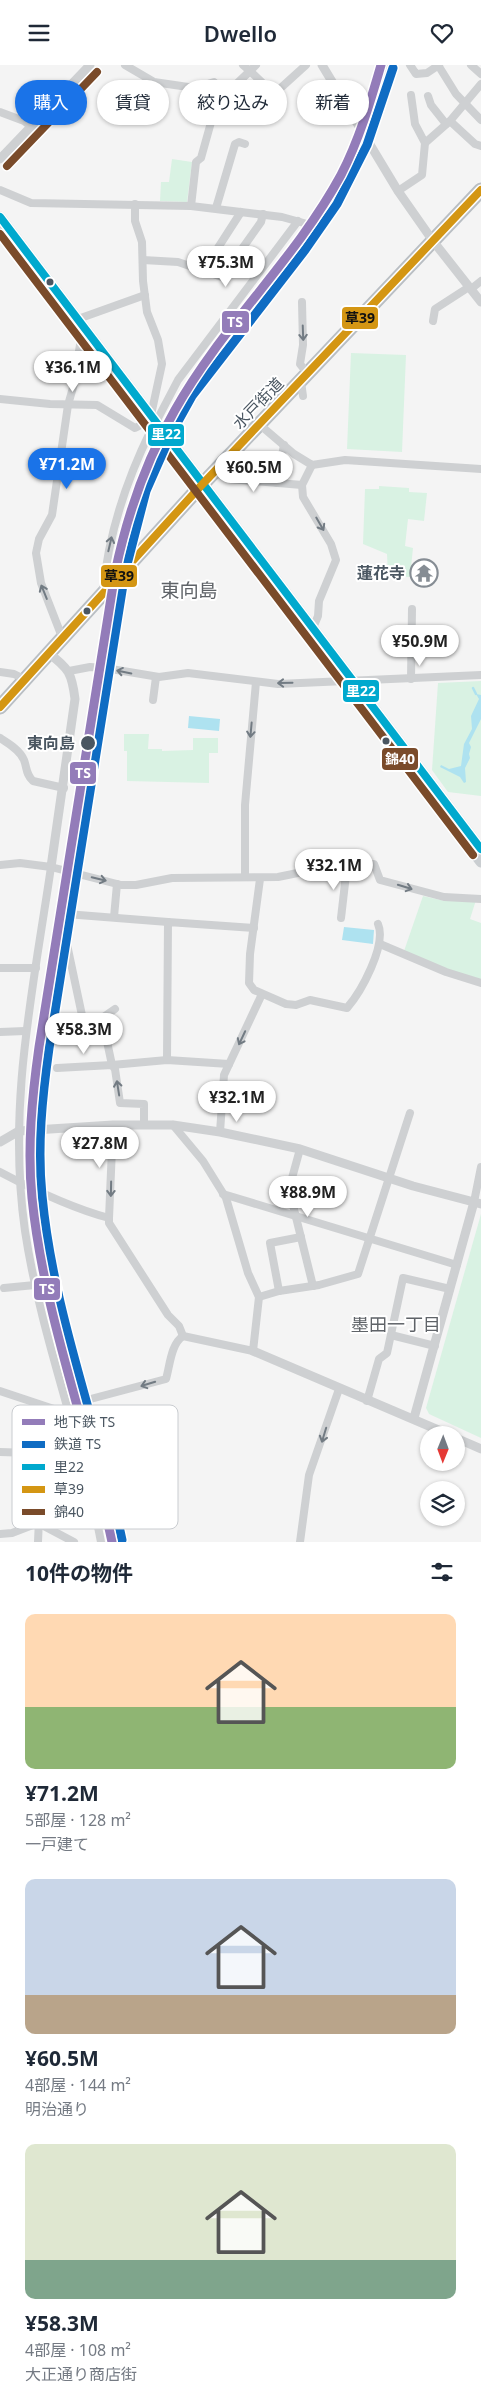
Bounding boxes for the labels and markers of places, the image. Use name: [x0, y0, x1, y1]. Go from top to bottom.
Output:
pin: ¥75.3M: [185, 245, 267, 288]
unlabelled marker: [45, 277, 55, 287]
pin: ¥36.1M: [32, 351, 114, 393]
pin: ¥71.2M: [26, 447, 108, 490]
pin: ¥60.5M: [213, 451, 295, 493]
temple icon: 蓮花寺: [409, 558, 439, 588]
place label: 蓮花寺: [357, 562, 405, 584]
unlabelled marker: [82, 606, 92, 616]
pin: ¥50.9M: [379, 625, 461, 667]
place label: 東向島: [27, 732, 75, 754]
marker: 東向島: [79, 734, 97, 752]
unlabelled marker: [381, 736, 391, 746]
pin: ¥32.1M: [293, 849, 375, 891]
pin: ¥58.3M: [43, 1013, 125, 1055]
pin: ¥32.1M: [196, 1081, 278, 1123]
pin: ¥27.8M: [59, 1127, 141, 1169]
pin: ¥88.9M: [267, 1175, 349, 1218]

